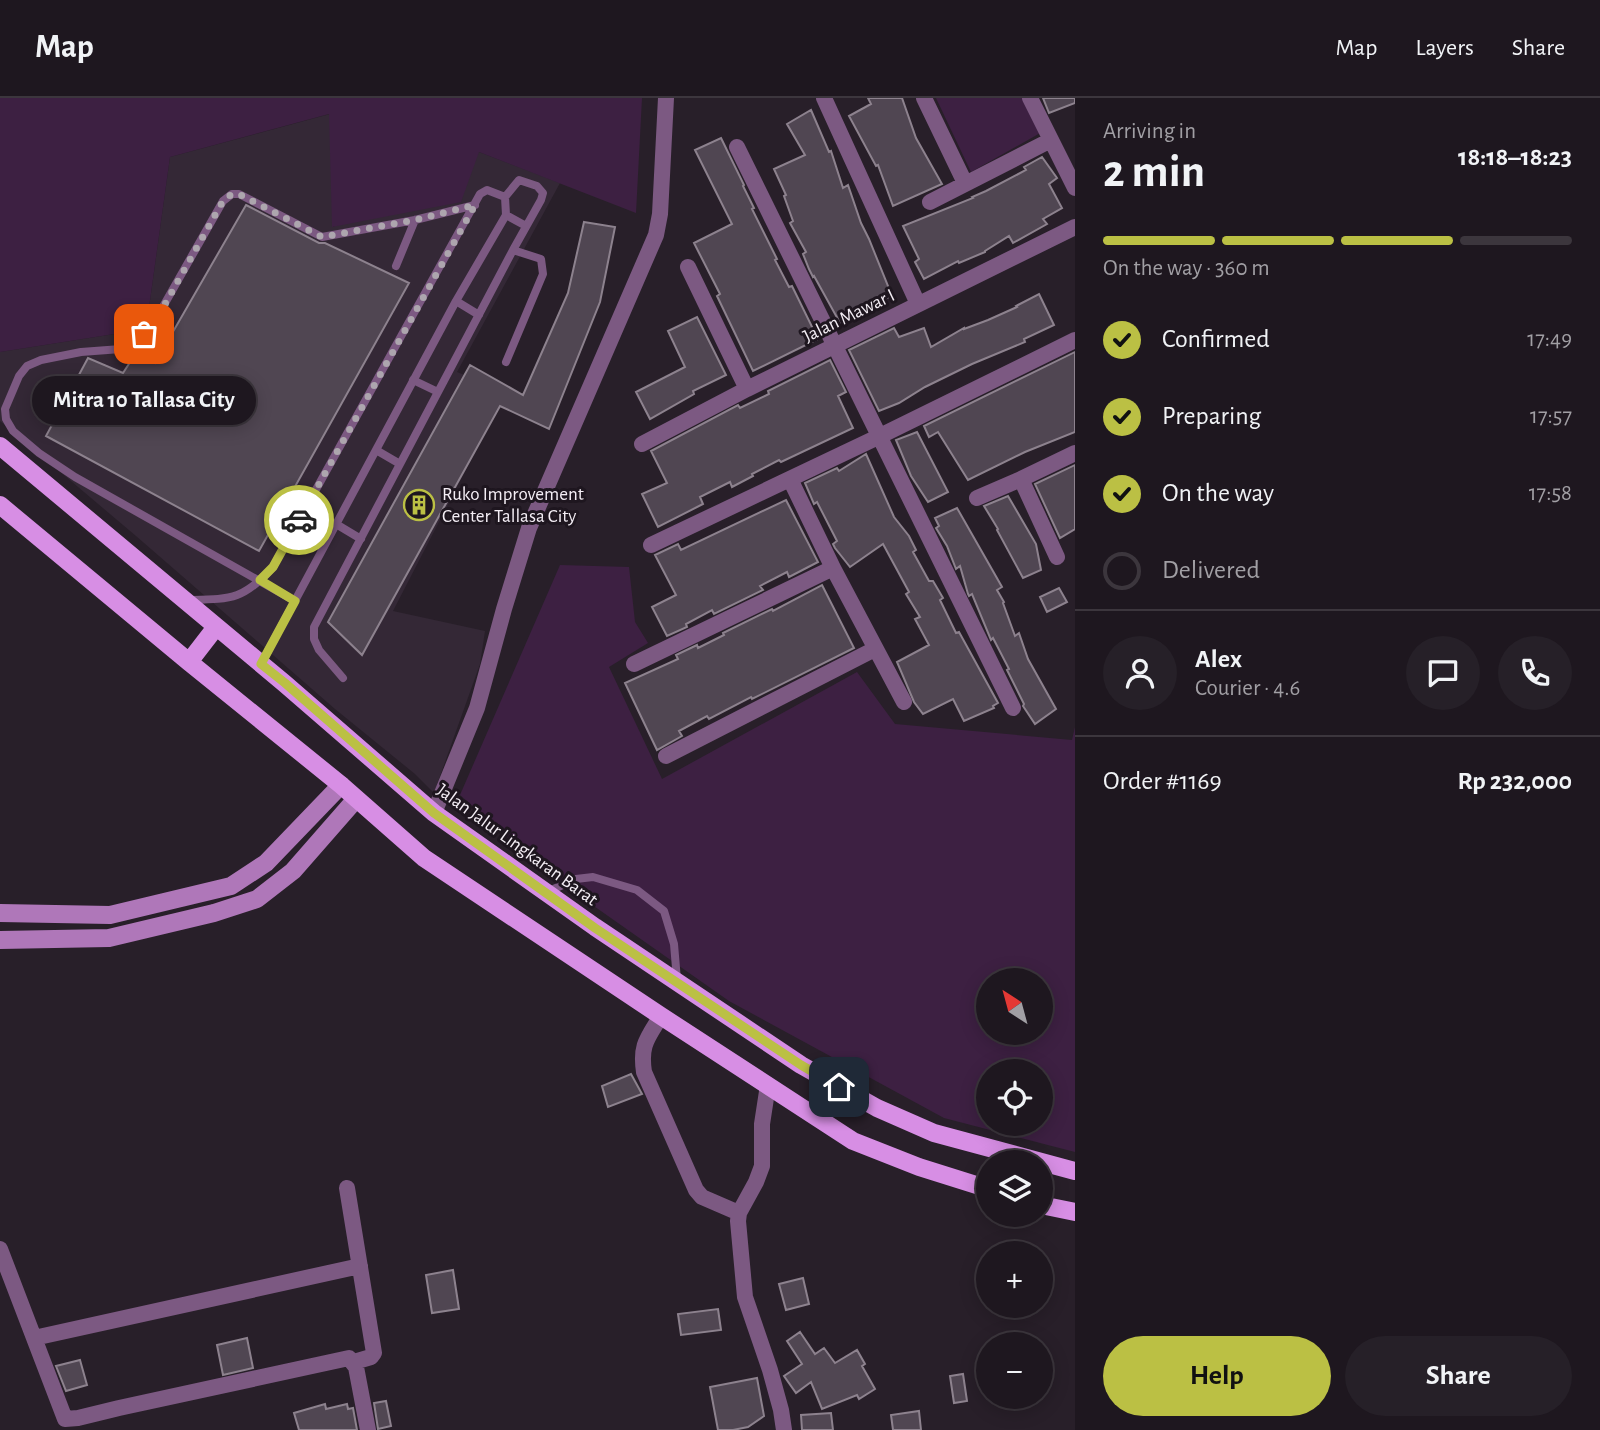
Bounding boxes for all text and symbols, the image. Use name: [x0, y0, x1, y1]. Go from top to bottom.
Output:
text: Map: [35, 31, 94, 64]
text: Map: [1335, 36, 1377, 60]
text: Layers: [1415, 36, 1474, 60]
text: Share: [1512, 36, 1565, 60]
text: Arriving in: [1103, 120, 1196, 143]
text: 18:18–18:23: [1458, 144, 1572, 170]
text: 2 min: [1103, 149, 1205, 195]
text: On the way · 360 m: [1103, 257, 1270, 280]
street label: Jalan Mawar I: [800, 286, 898, 346]
pin: [114, 304, 174, 364]
icon: bag: [125, 315, 163, 353]
icon: check: [1103, 321, 1141, 359]
text: Confirmed: [1162, 326, 1270, 352]
text: 17:49: [1527, 328, 1572, 351]
callout: Mitra 10 Tallasa City: [32, 376, 256, 425]
text: Mitra 10 Tallasa City: [53, 389, 235, 412]
icon: check: [1103, 398, 1141, 436]
text: Preparing: [1162, 403, 1261, 429]
text: 17:57: [1530, 405, 1572, 428]
icon: check: [1103, 475, 1141, 513]
text: On the way: [1162, 480, 1274, 506]
text: 17:58: [1529, 482, 1572, 505]
courier: [264, 485, 334, 555]
place label: Ruko Improvement Center Tallasa City: [442, 485, 584, 526]
building icon: Ruko Improvement Center Tallasa City: [402, 488, 436, 522]
icon: car: [280, 501, 318, 539]
text: Delivered: [1162, 557, 1260, 583]
button: person: [1103, 636, 1177, 710]
button: chat: [1406, 636, 1480, 710]
button: phone: [1498, 636, 1572, 710]
text: Alex: [1195, 646, 1242, 672]
text: Courier · 4.6: [1195, 677, 1300, 700]
text: Order #1169: [1103, 768, 1222, 794]
text: Rp 232,000: [1457, 768, 1572, 794]
street label: Jalan Jalur Lingkaran Barat: [433, 780, 601, 910]
north arrow: [976, 968, 1054, 1045]
map controls: [976, 968, 1053, 1409]
pin: [809, 1057, 869, 1117]
button: locate: [976, 1059, 1053, 1136]
icon: home: [820, 1068, 858, 1106]
button: layers: [976, 1150, 1053, 1227]
button: +: [976, 1241, 1053, 1318]
button: −: [976, 1332, 1053, 1409]
button: Help: [1103, 1336, 1331, 1416]
button: Share: [1345, 1336, 1572, 1416]

